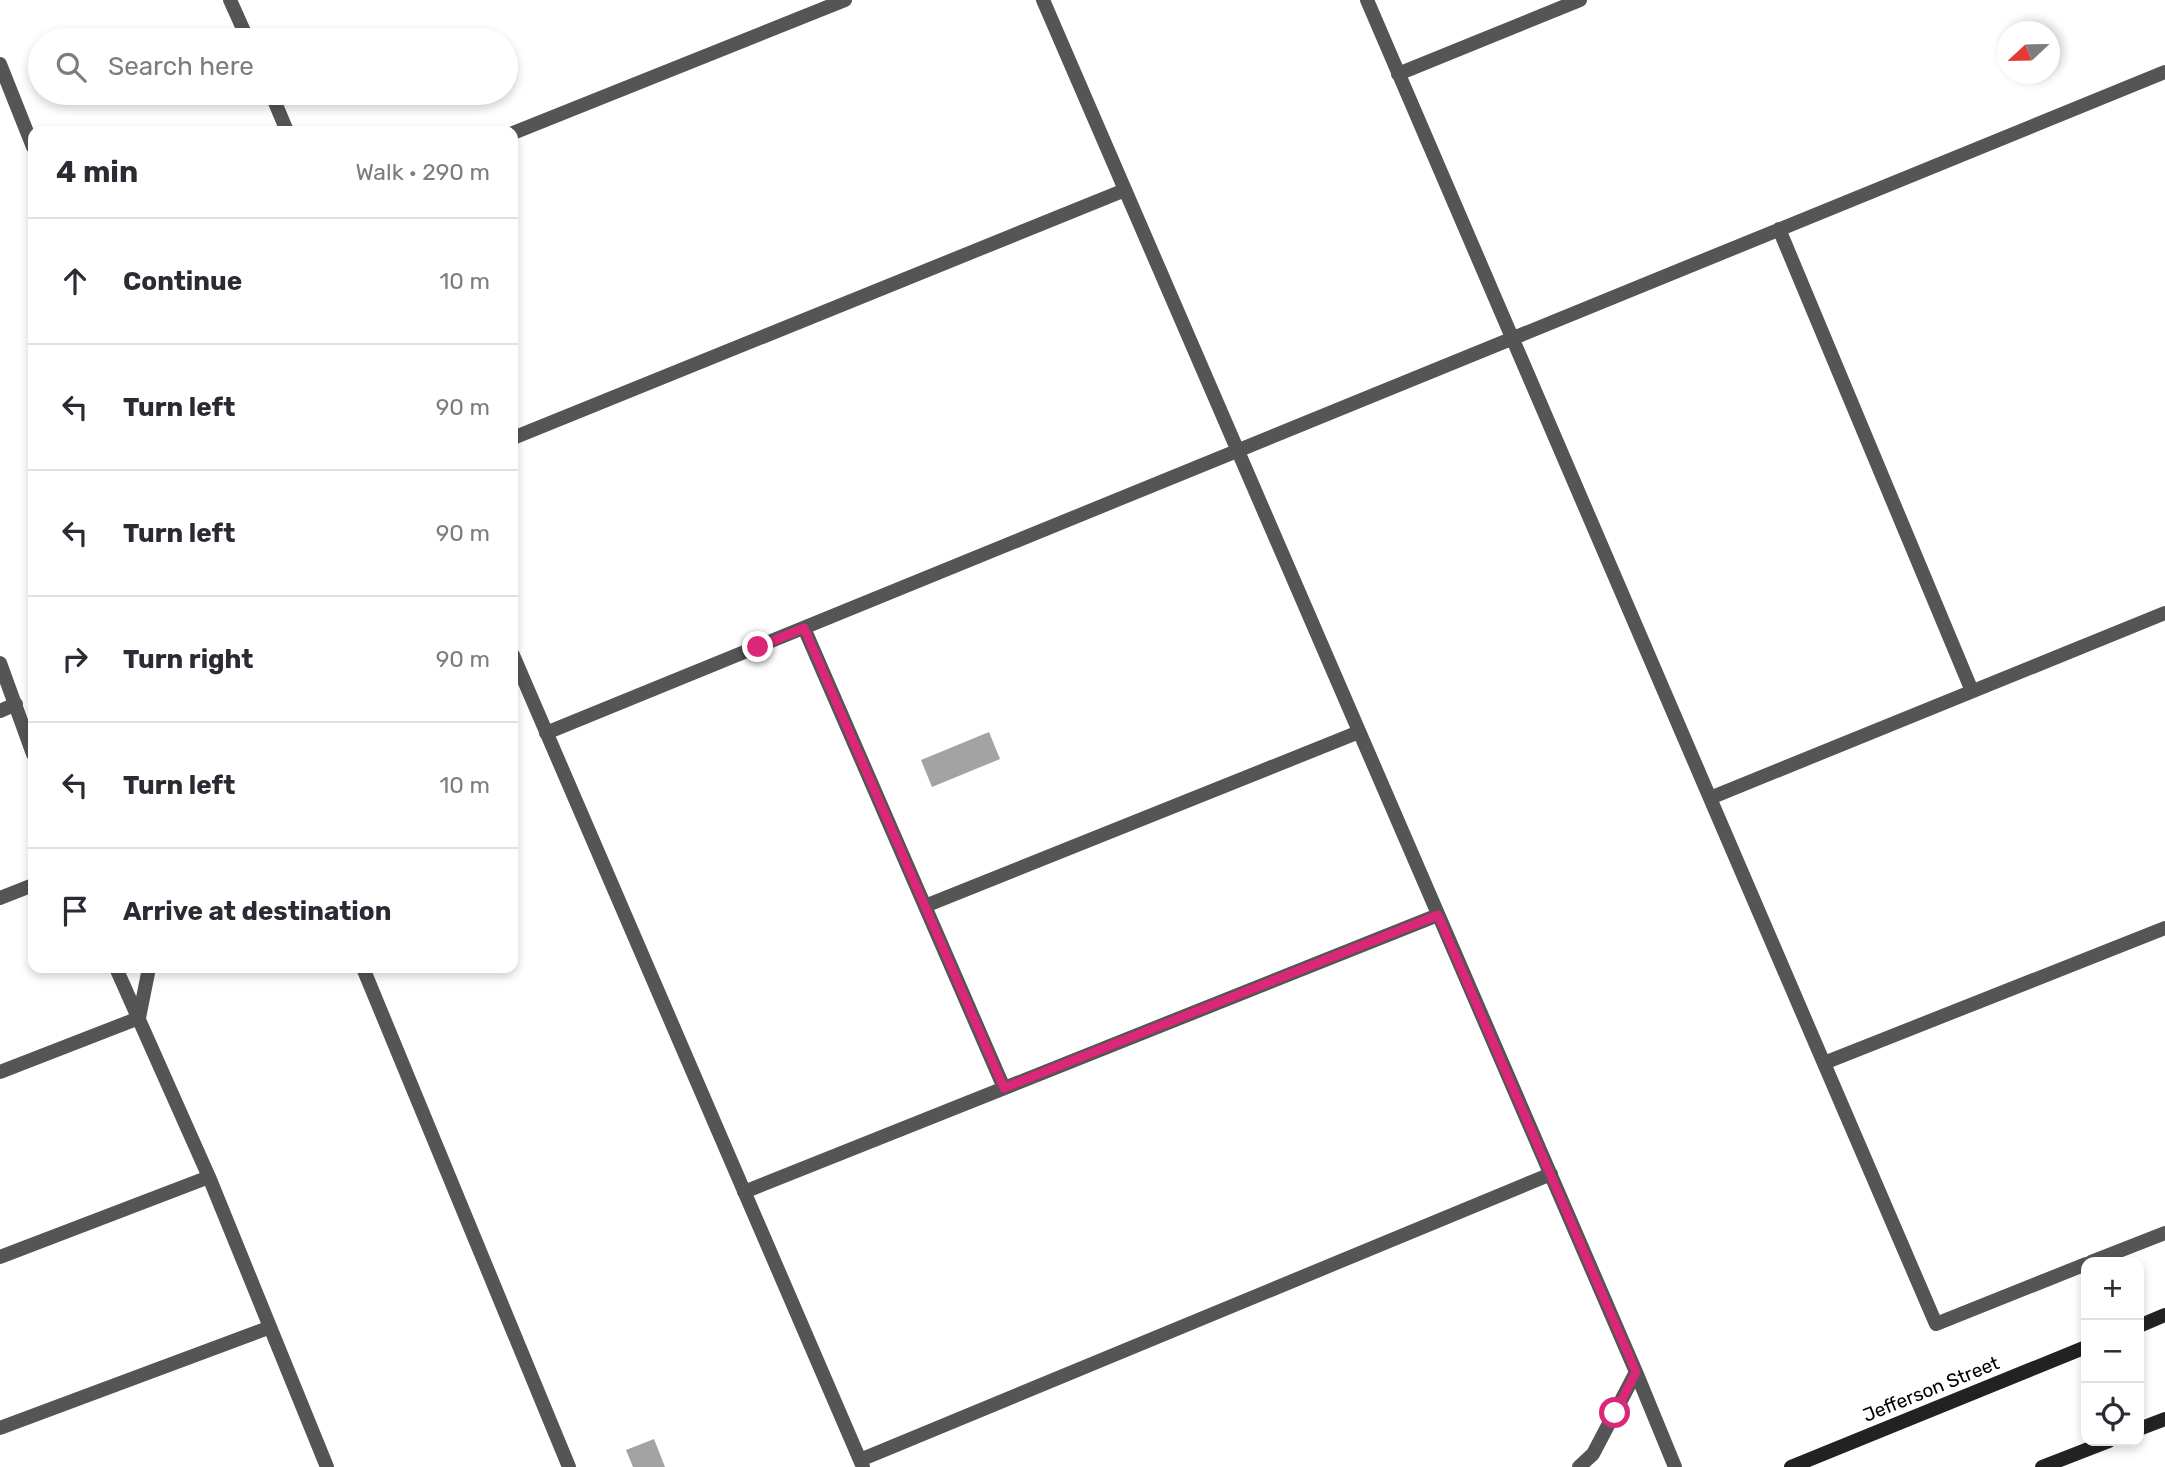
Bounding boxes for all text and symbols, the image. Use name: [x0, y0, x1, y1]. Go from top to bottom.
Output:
north arrow: [1997, 21, 2060, 84]
search box: [28, 28, 518, 105]
icon: search: [52, 48, 90, 86]
text: Search here: [108, 51, 254, 82]
text: 4 min: [56, 154, 138, 190]
text: Walk · 290 m: [355, 158, 490, 186]
icon: ahead: [56, 262, 94, 300]
text: Continue: [123, 266, 242, 297]
text: 10 m: [439, 267, 490, 295]
icon: left: [56, 388, 94, 426]
text: Turn left: [123, 392, 235, 423]
text: 90 m: [436, 393, 490, 421]
icon: left: [56, 514, 94, 552]
text: Turn left: [123, 518, 235, 549]
text: 90 m: [436, 519, 490, 547]
route end: [742, 631, 773, 662]
icon: right: [56, 640, 94, 678]
text: Turn right: [123, 644, 253, 675]
text: 90 m: [436, 645, 490, 673]
icon: left: [56, 766, 94, 804]
text: Turn left: [123, 770, 235, 801]
text: 10 m: [439, 771, 490, 799]
icon: arrive: [56, 892, 94, 930]
text: Arrive at destination: [123, 896, 391, 927]
map controls: [2081, 1257, 2144, 1446]
button: +: [2081, 1257, 2144, 1320]
button: −: [2081, 1320, 2144, 1383]
street label: Jefferson Street: [1859, 1351, 2003, 1427]
button: locate: [2081, 1383, 2144, 1446]
route start: [1599, 1397, 1630, 1428]

